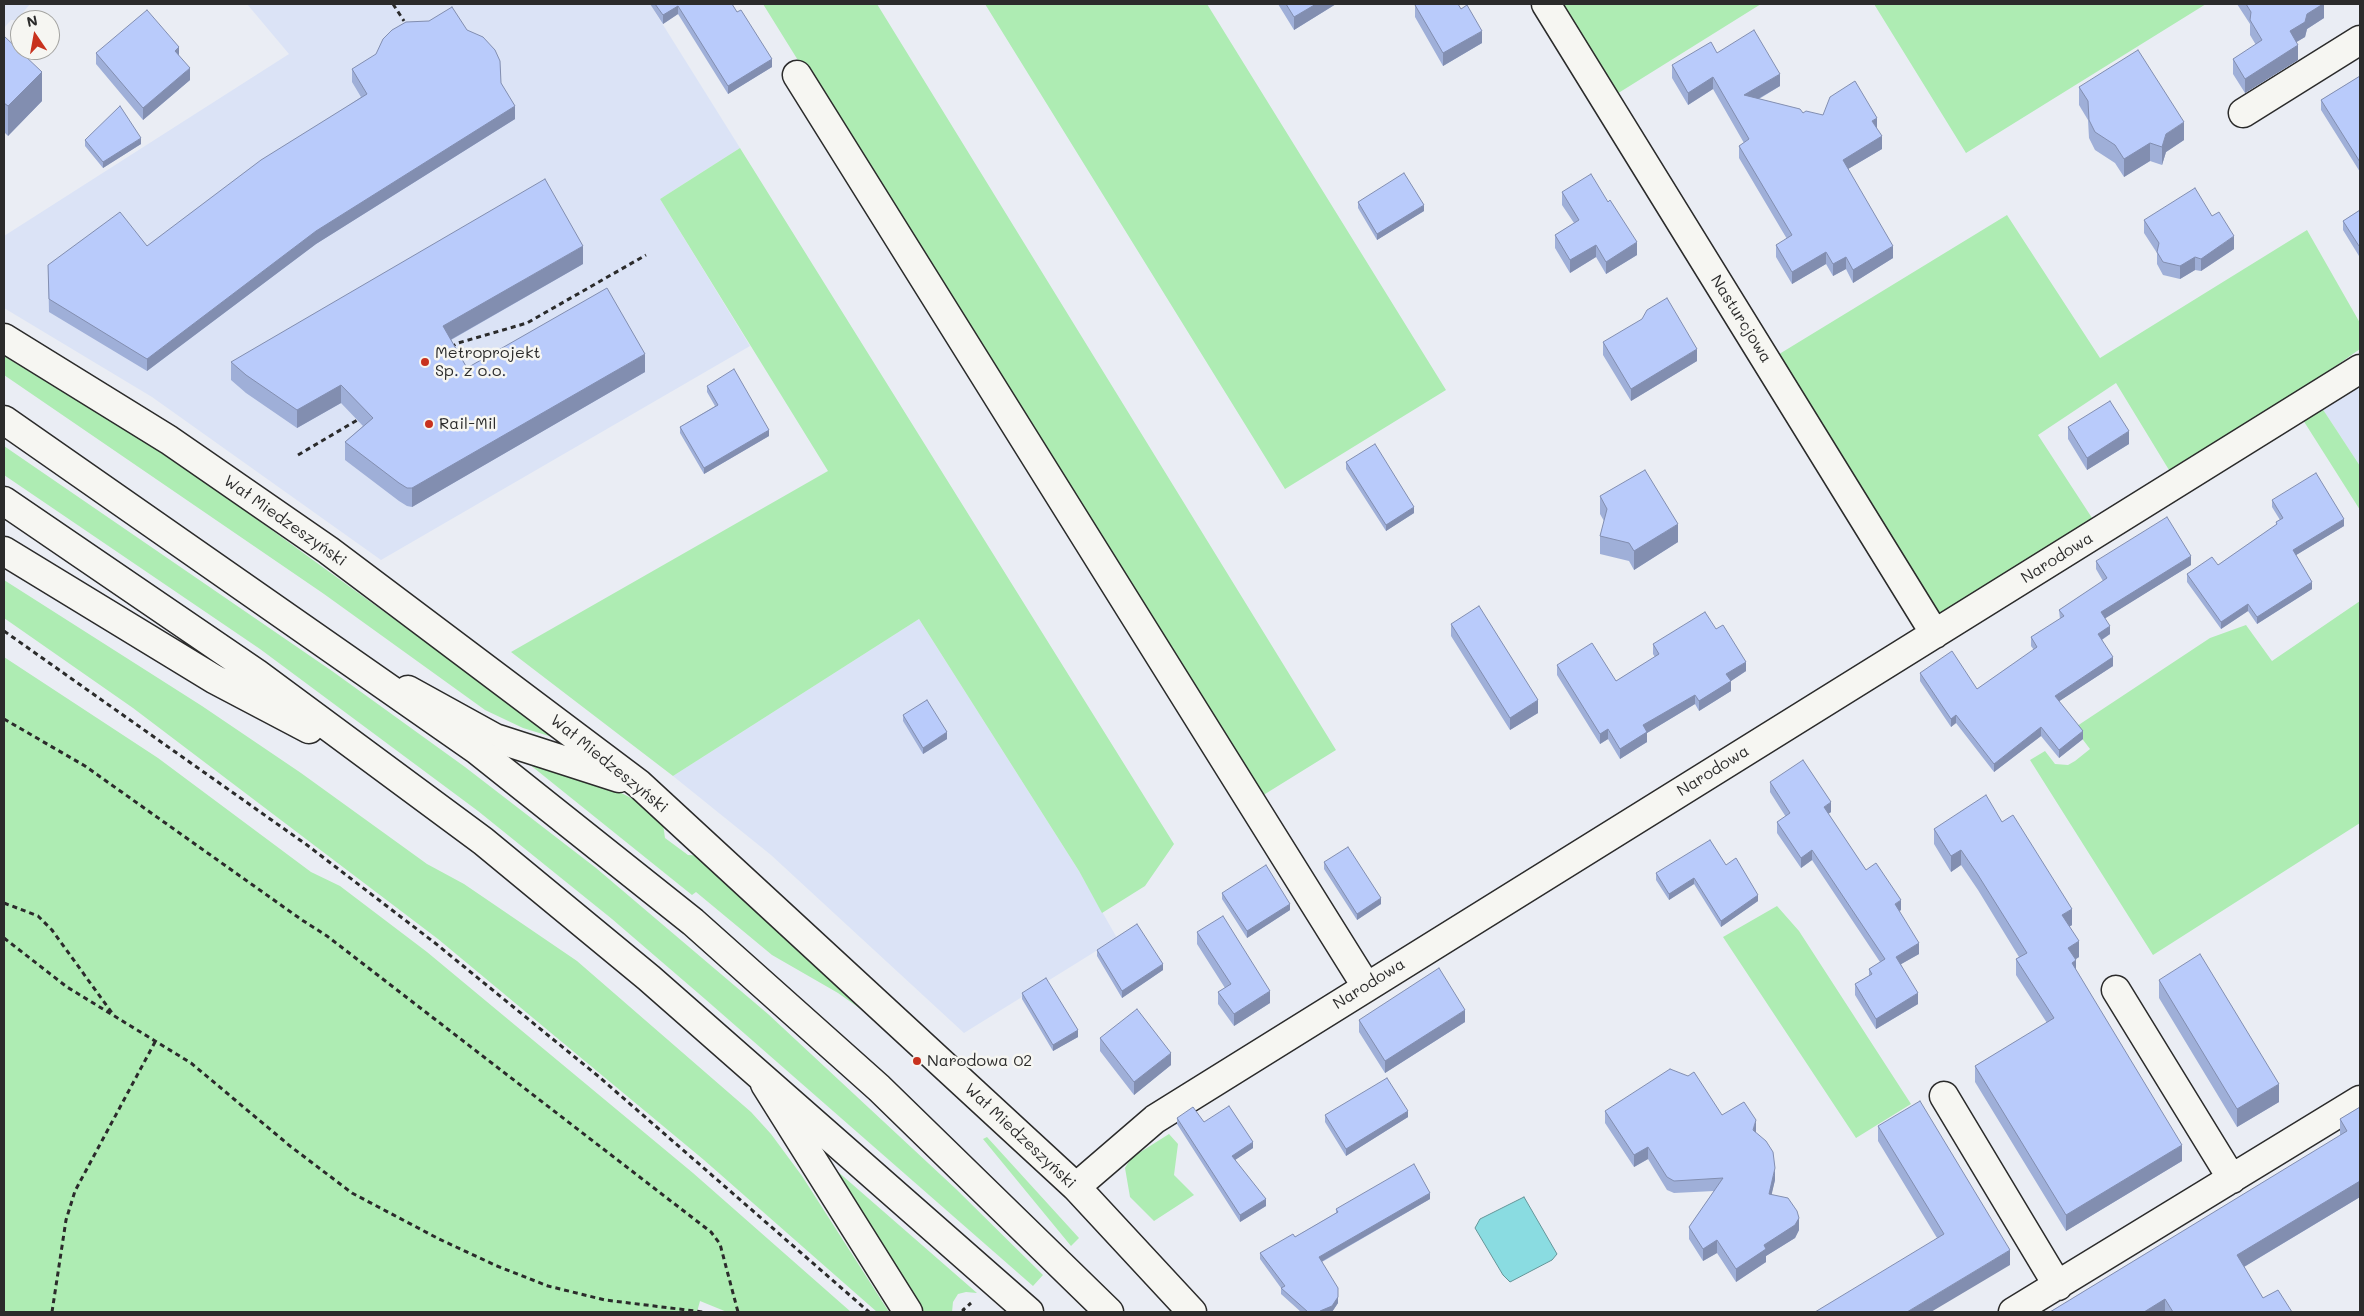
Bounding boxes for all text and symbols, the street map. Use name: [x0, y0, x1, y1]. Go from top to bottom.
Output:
north arrow: [10, 10, 60, 60]
text: N: [25, 10, 39, 31]
street label: Nasturcjowa: [1706, 271, 1776, 367]
place label: Metroprojekt Sp. z o.o.: [435, 343, 540, 381]
marker: Metroprojekt Sp. z o.o.: [419, 356, 431, 368]
place label: Rail-Mil: [439, 414, 497, 434]
marker: Rail-Mil: [423, 418, 435, 430]
street label: Wał Miedzeszyński: [220, 471, 350, 571]
street label: Narodowa: [2017, 528, 2097, 588]
street label: Wał Miedzeszyński: [546, 711, 672, 817]
street label: Narodowa: [1673, 741, 1753, 801]
street label: Narodowa: [1329, 954, 1409, 1014]
place label: Narodowa 02: [927, 1051, 1032, 1071]
marker: Narodowa 02: [911, 1055, 923, 1067]
street label: Wał Miedzeszyński: [960, 1079, 1080, 1193]

